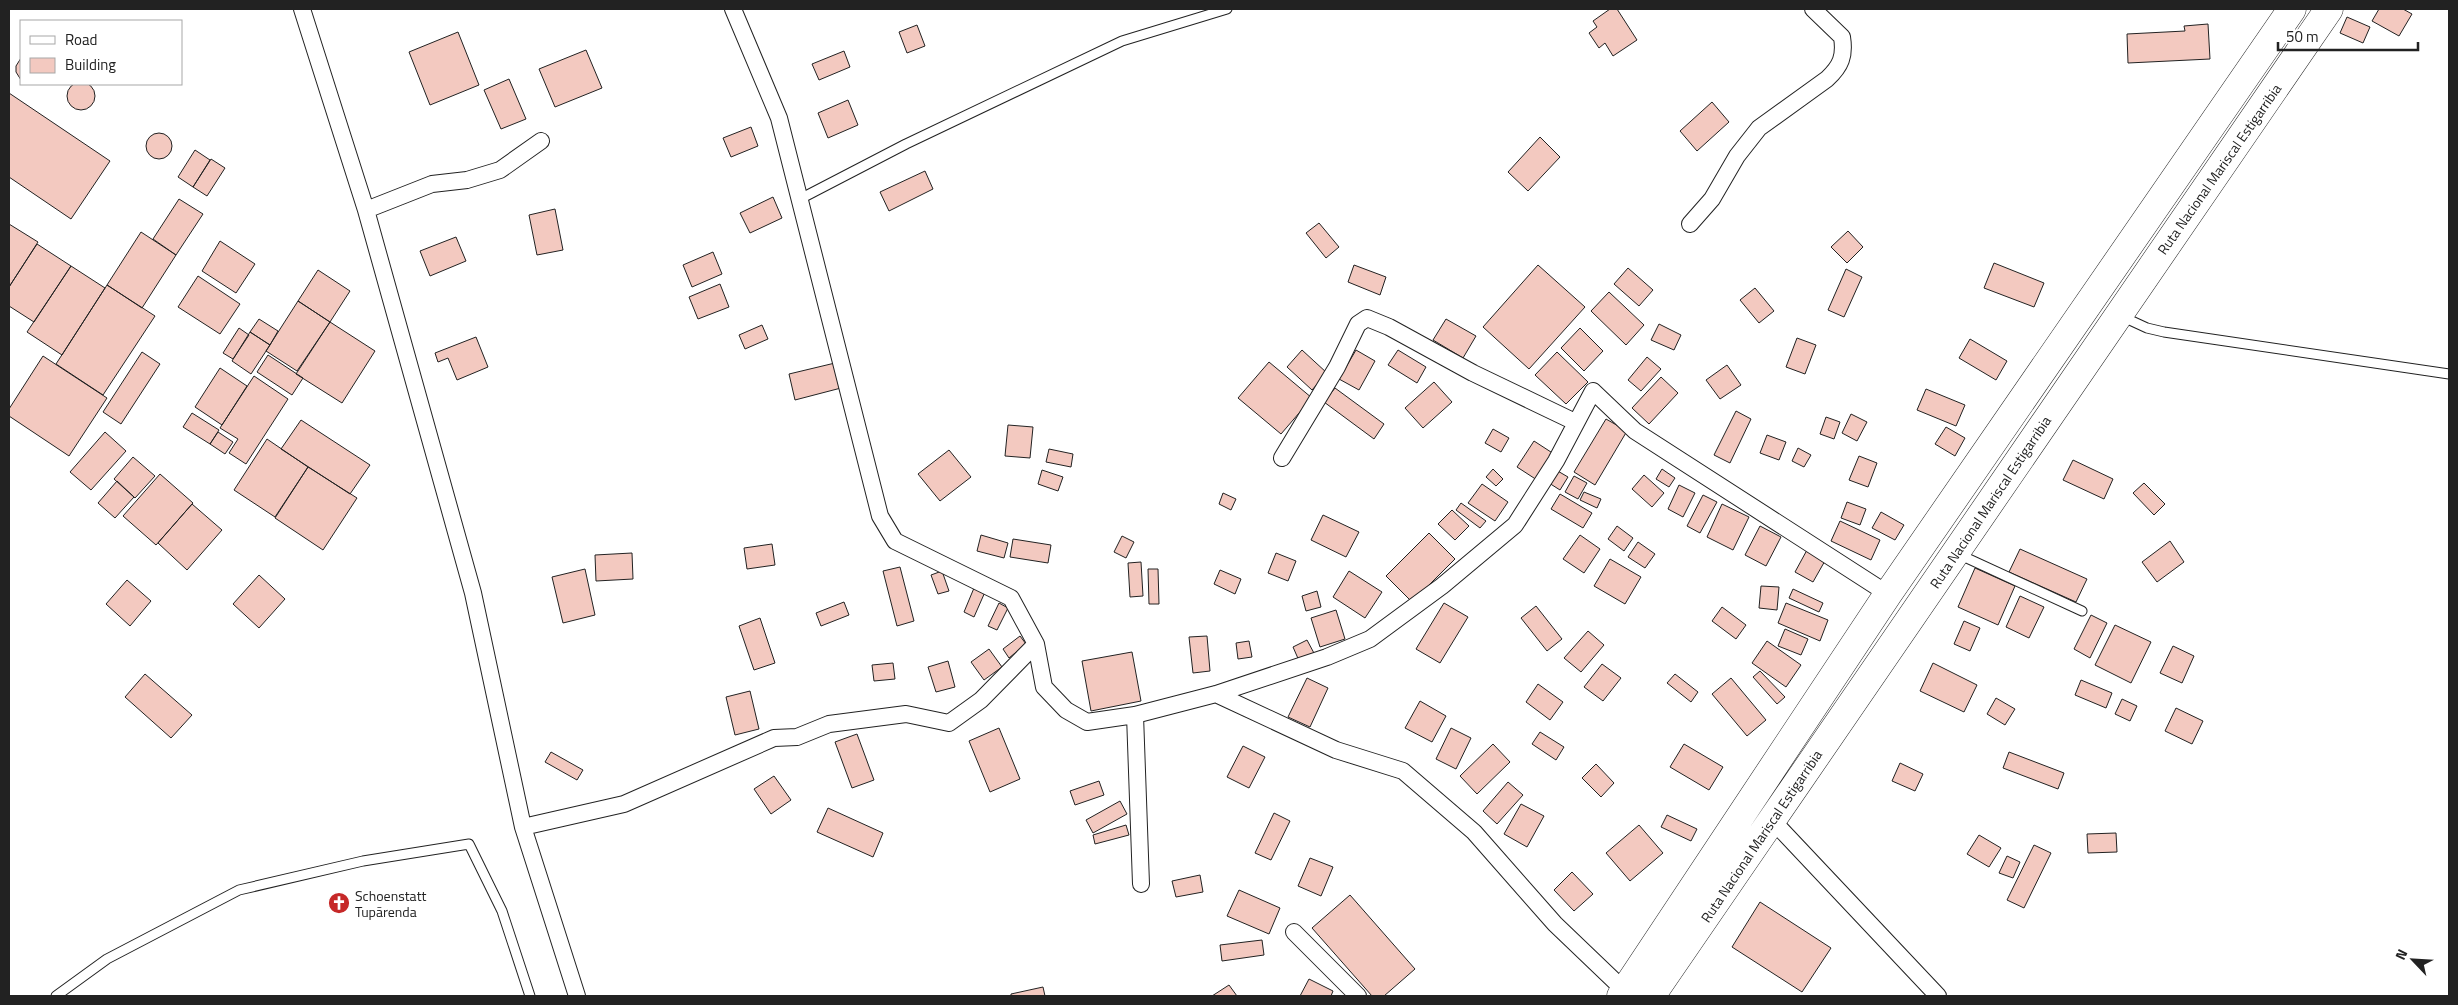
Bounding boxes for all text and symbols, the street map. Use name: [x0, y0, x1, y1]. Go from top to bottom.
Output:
legend: [20, 20, 182, 85]
scale bar: [2278, 20, 2418, 52]
text: 50 m: [2286, 25, 2319, 48]
text: Road: [65, 28, 97, 51]
text: Building: [65, 53, 116, 76]
street label: Ruta Nacional Mariscal Estigarribia: [2152, 79, 2286, 259]
street label: Ruta Nacional Mariscal Estigarribia: [1924, 411, 2056, 593]
street label: Ruta Nacional Mariscal Estigarribia: [1695, 745, 1827, 927]
place label: Schoenstatt Tupãrenda: [355, 885, 427, 922]
church icon: Schoenstatt Tupãrenda: [327, 891, 351, 915]
north arrow: [2388, 935, 2438, 985]
text: N: [2389, 945, 2412, 963]

